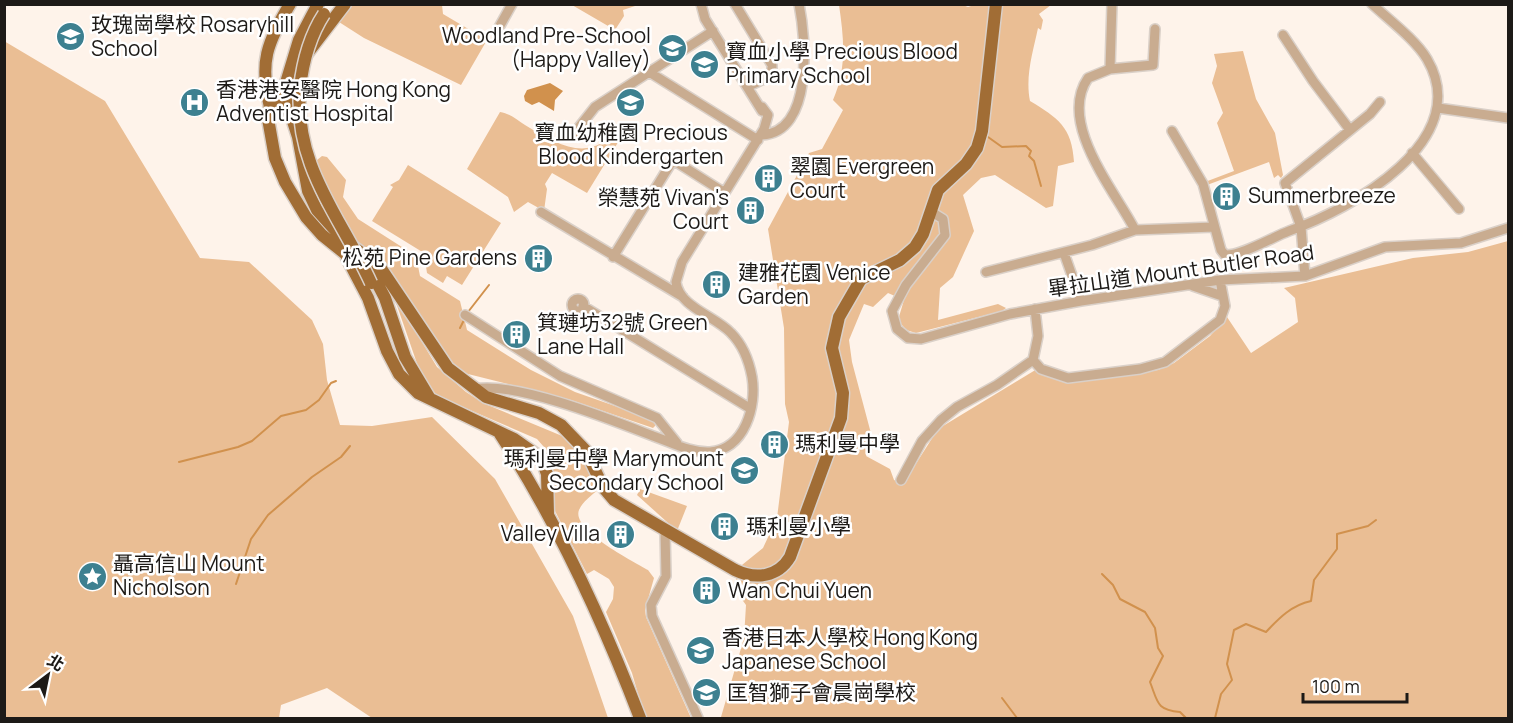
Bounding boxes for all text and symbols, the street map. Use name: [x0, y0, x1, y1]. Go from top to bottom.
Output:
place label: 玫瑰崗學校 Rosaryhill School: [91, 10, 294, 62]
school or university icon: 玫瑰崗學校 Rosaryhill School: [54, 21, 86, 53]
place label: Woodland Pre-School (Happy Valley): [442, 21, 651, 73]
school or university icon: Woodland Pre-School (Happy Valley): [656, 32, 688, 64]
place label: 寶血小學 Precious Blood Primary School: [726, 37, 958, 89]
school or university icon: 寶血小學 Precious Blood Primary School: [689, 48, 721, 80]
place label: 香港港安醫院 Hong Kong Adventist Hospital: [216, 75, 451, 127]
hospital icon: 香港港安醫院 Hong Kong Adventist Hospital: [179, 86, 211, 118]
school or university icon: 寶血幼稚園 Precious Blood Kindergarten: [615, 86, 647, 118]
place label: 寶血幼稚園 Precious Blood Kindergarten: [534, 118, 728, 170]
place label: 翠園 Evergreen Court: [790, 152, 934, 204]
building icon: 翠園 Evergreen Court: [753, 163, 785, 195]
building icon: Summerbreeze: [1211, 180, 1243, 212]
place label: Summerbreeze: [1248, 181, 1396, 209]
place label: 榮慧苑 Vivan's Court: [597, 183, 729, 235]
building icon: 榮慧苑 Vivan's Court: [734, 194, 766, 226]
street label: 畢拉山道 Mount Butler Road: [1046, 237, 1316, 303]
building icon: 松苑 Pine Gardens: [522, 242, 554, 274]
place label: 松苑 Pine Gardens: [343, 243, 517, 271]
place label: 建雅花園 Venice Garden: [738, 258, 891, 310]
building icon: 建雅花園 Venice Garden: [701, 269, 733, 301]
place label: 箕璉坊32號 Green Lane Hall: [537, 308, 708, 360]
building icon: 箕璉坊32號 Green Lane Hall: [500, 319, 532, 351]
building icon: 瑪利曼中學: [758, 428, 790, 460]
place label: 瑪利曼中學: [795, 429, 900, 457]
place label: 瑪利曼中學 Marymount Secondary School: [503, 444, 724, 496]
school or university icon: 瑪利曼中學 Marymount Secondary School: [729, 455, 761, 487]
building icon: 瑪利曼小學: [709, 511, 741, 543]
place label: 瑪利曼小學: [746, 512, 851, 540]
building icon: Valley Villa: [605, 518, 637, 550]
place label: Valley Villa: [501, 519, 600, 547]
place label: 聶高信山 Mount Nicholson: [113, 549, 265, 601]
place icon: 聶高信山 Mount Nicholson: [76, 560, 108, 592]
building icon: Wan Chui Yuen: [691, 575, 723, 607]
place label: Wan Chui Yuen: [728, 576, 872, 604]
place label: 香港日本人學校 Hong Kong Japanese School: [722, 623, 978, 675]
school or university icon: 香港日本人學校 Hong Kong Japanese School: [685, 634, 717, 666]
north arrow: [18, 645, 78, 705]
text: 北: [43, 649, 69, 676]
scale bar: [1303, 666, 1406, 704]
text: 100 m: [1312, 674, 1360, 698]
school or university icon: 匡智獅子會晨崗學校: [690, 677, 722, 709]
place label: 匡智獅子會晨崗學校: [727, 678, 916, 706]

